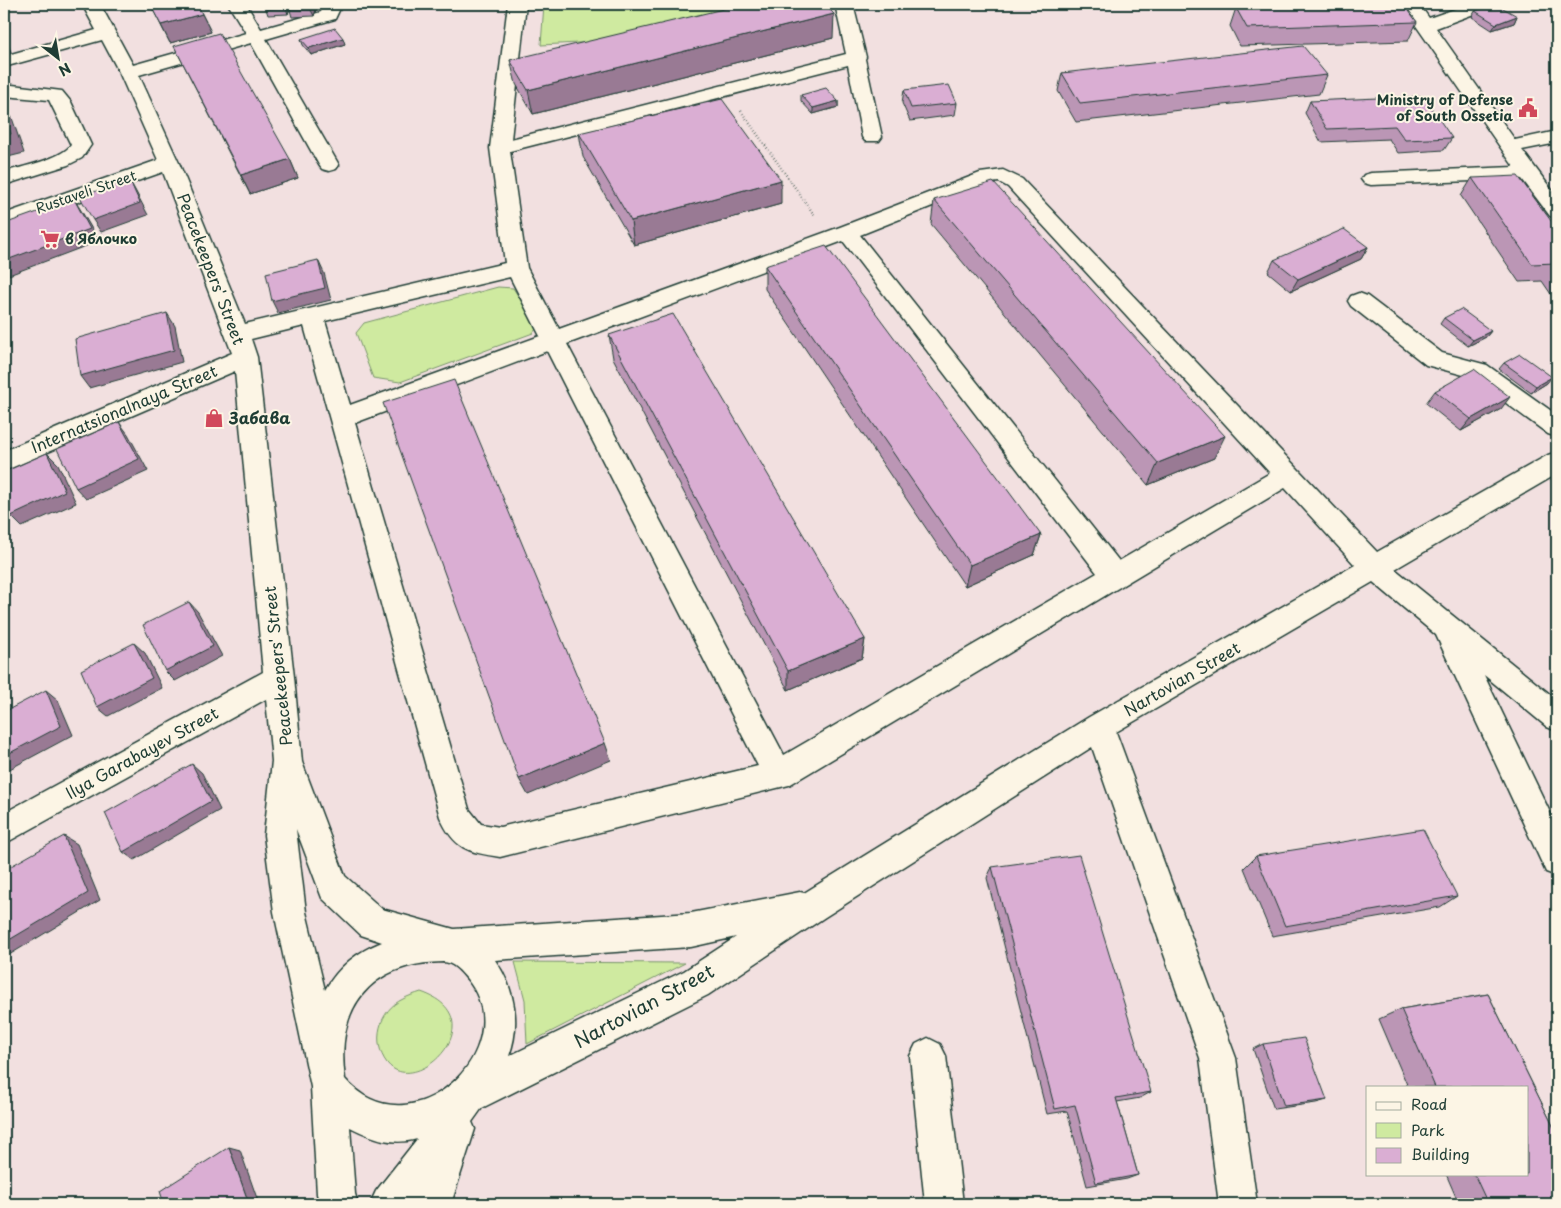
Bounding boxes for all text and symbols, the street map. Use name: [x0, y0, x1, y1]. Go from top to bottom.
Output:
north arrow: [32, 32, 82, 82]
text: N: [55, 58, 75, 81]
place label: Ministry of Defense of South Ossetia: [1377, 89, 1513, 126]
public building icon: Ministry of Defense of South Ossetia: [1517, 97, 1539, 119]
street label: Rustaveli Street: [33, 164, 139, 219]
street label: Peacekeepers' Street: [172, 189, 252, 348]
supermarket icon: в Яблочко: [39, 228, 61, 250]
place label: в Яблочко: [65, 228, 137, 249]
street label: Internatsionalnaya Street: [27, 358, 221, 458]
place label: Забава: [228, 405, 290, 429]
shop icon: Забава: [203, 407, 225, 429]
street label: Peacekeepers' Street: [257, 585, 297, 747]
street label: Nartovian Street: [1119, 635, 1245, 721]
street label: Ilya Garabayev Street: [61, 700, 223, 804]
street label: Nartovian Street: [568, 956, 719, 1054]
legend: [1366, 1086, 1528, 1176]
text: Road: [1411, 1092, 1447, 1115]
text: Park: [1411, 1118, 1445, 1141]
text: Building: [1411, 1142, 1470, 1165]

